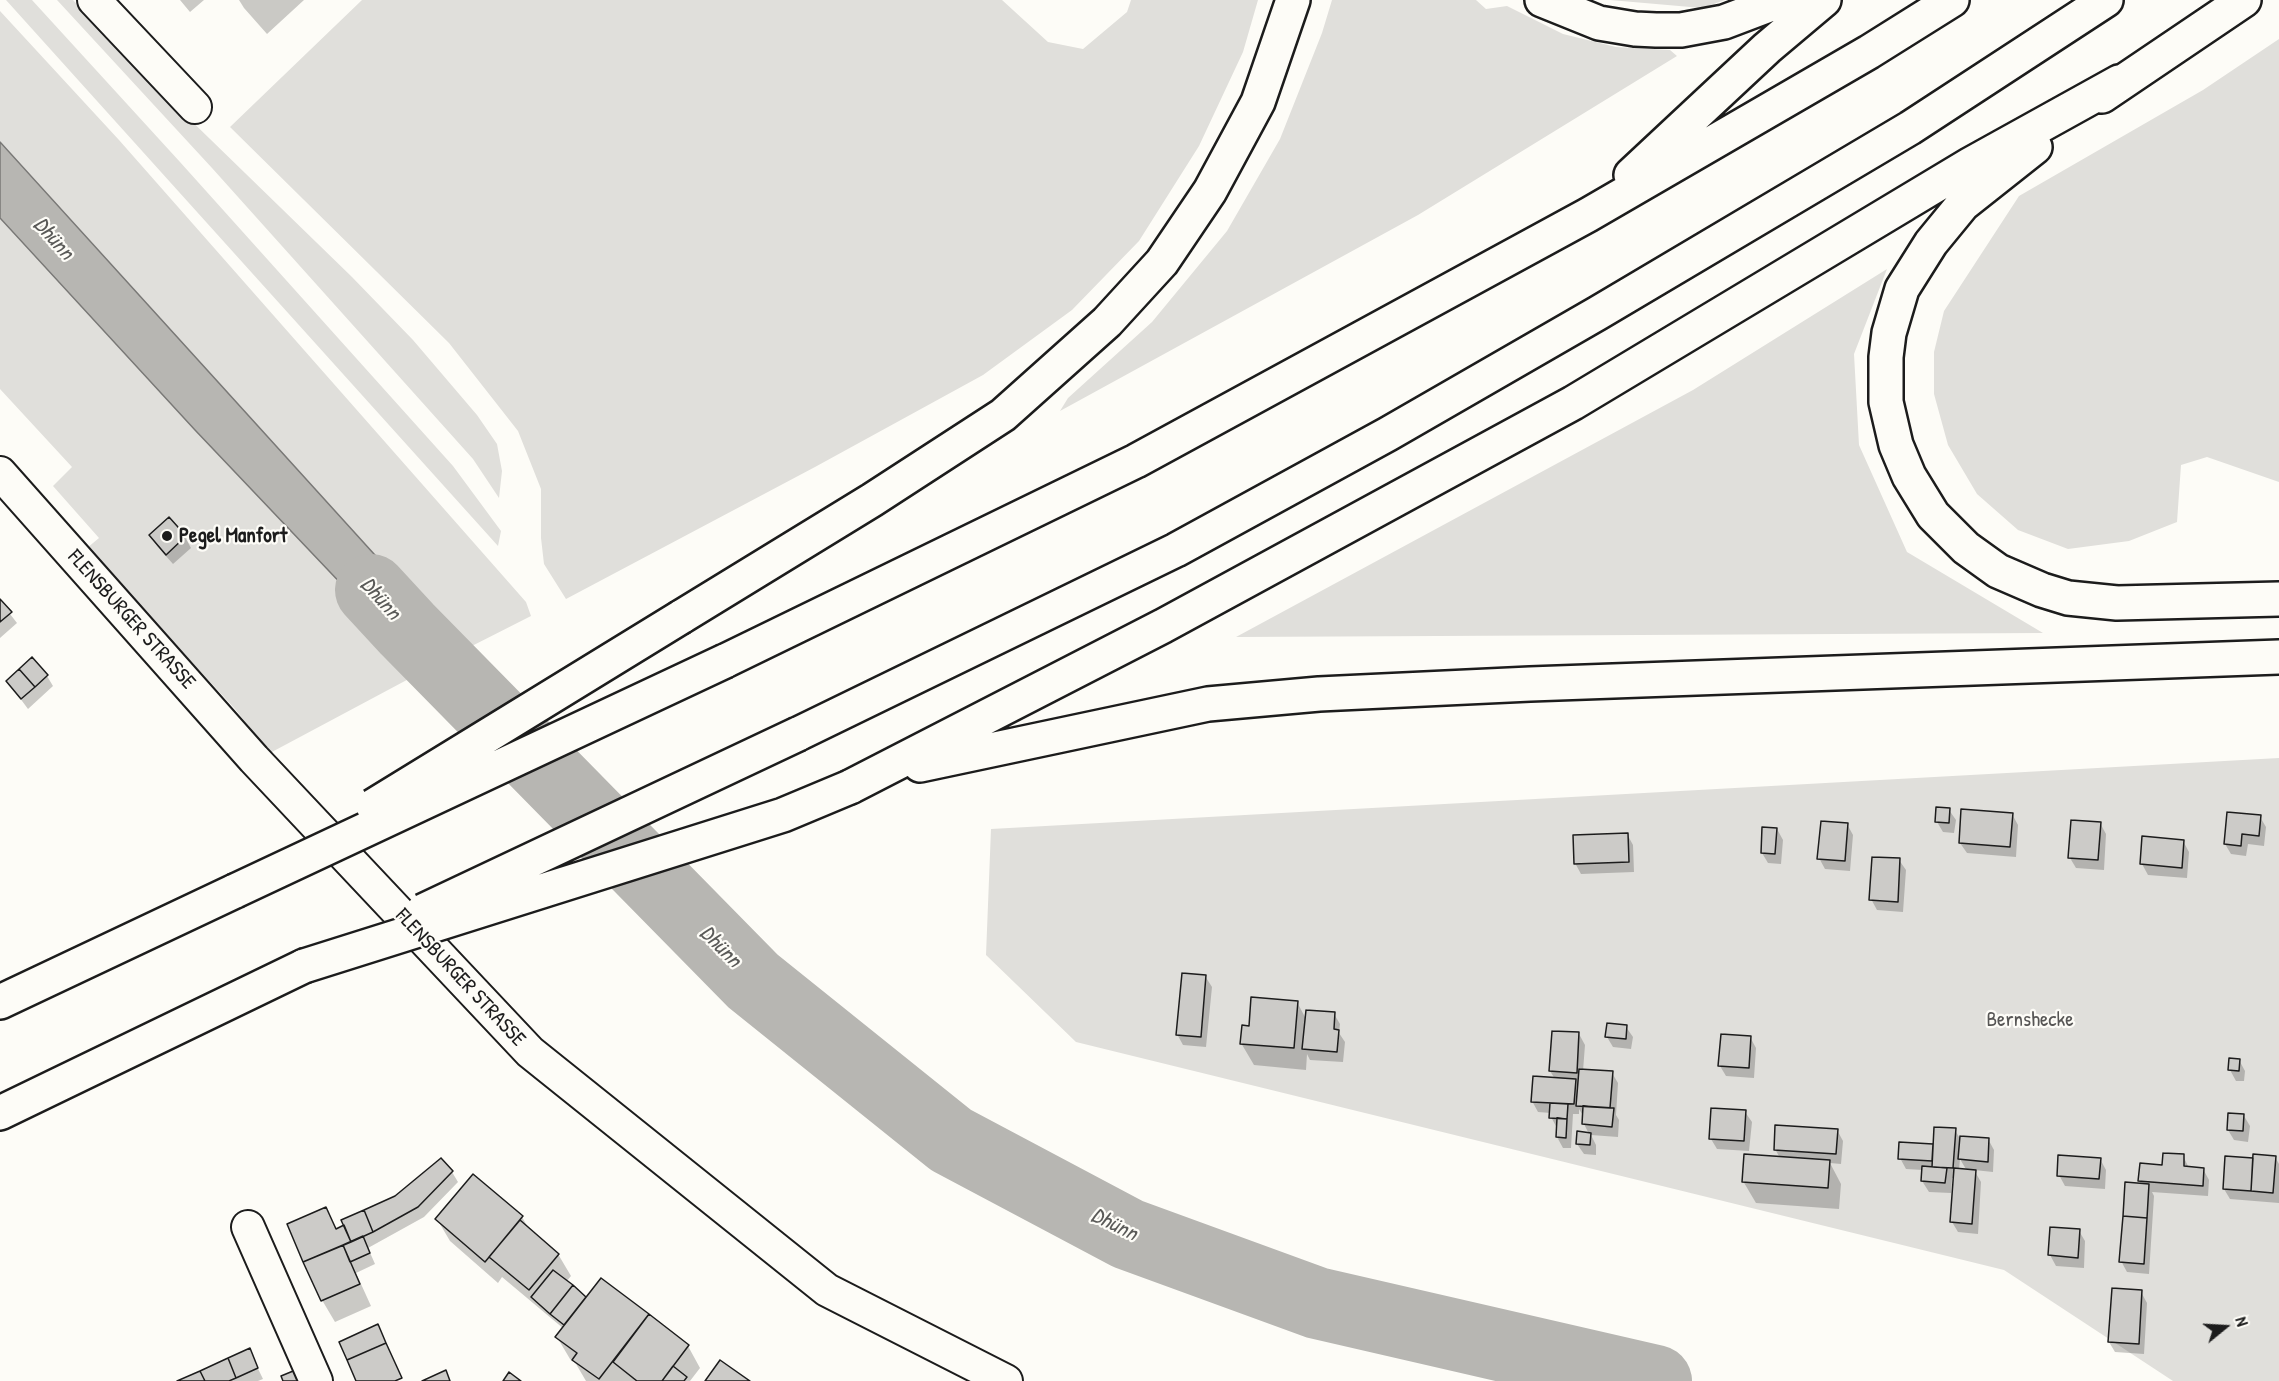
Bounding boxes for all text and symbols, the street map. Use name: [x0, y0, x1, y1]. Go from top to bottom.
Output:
water label: Dhünn: [27, 212, 79, 266]
place label: Pegel Manfort: [179, 523, 287, 549]
marker: Pegel Manfort: [160, 529, 174, 543]
street label: FLENSBURGER STRASSE: [62, 545, 200, 695]
water label: Dhünn: [354, 572, 406, 626]
street label: FLENSBURGER STRASSE: [390, 904, 530, 1052]
water label: Dhünn: [694, 921, 746, 973]
park label: Bernshecke: [1986, 1007, 2074, 1033]
water label: Dhünn: [1086, 1203, 1142, 1247]
north arrow: [2195, 1297, 2255, 1357]
text: N: [2230, 1314, 2254, 1329]

